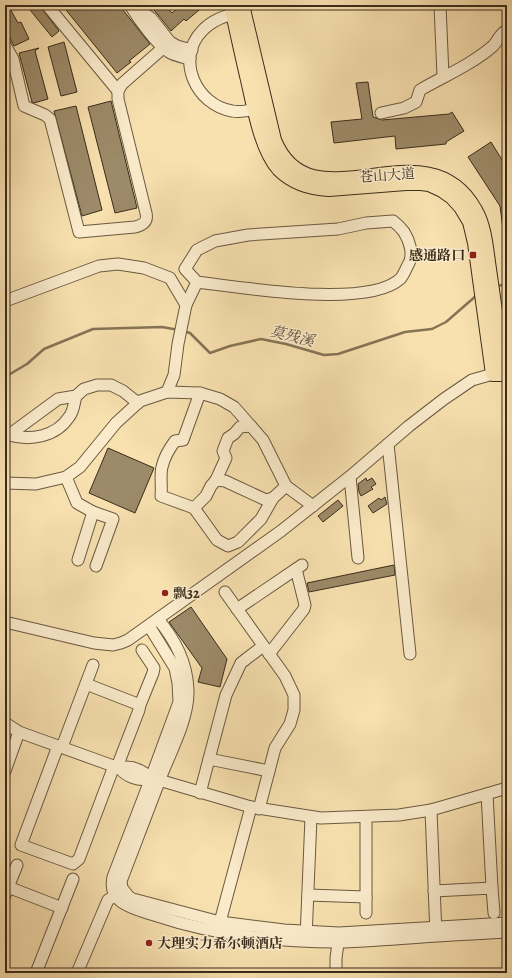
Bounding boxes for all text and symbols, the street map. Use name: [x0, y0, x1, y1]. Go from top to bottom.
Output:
street label: 苍山大道: [358, 164, 416, 187]
place label: 感通路口: [409, 246, 465, 265]
marker: 感通路口: [468, 250, 478, 260]
water label: 莫残溪: [268, 321, 318, 352]
place label: 飘32: [173, 584, 200, 603]
marker: 飘32: [160, 588, 170, 598]
place label: 大理实力希尔顿酒店: [157, 934, 283, 953]
marker: 大理实力希尔顿酒店: [144, 938, 154, 948]

